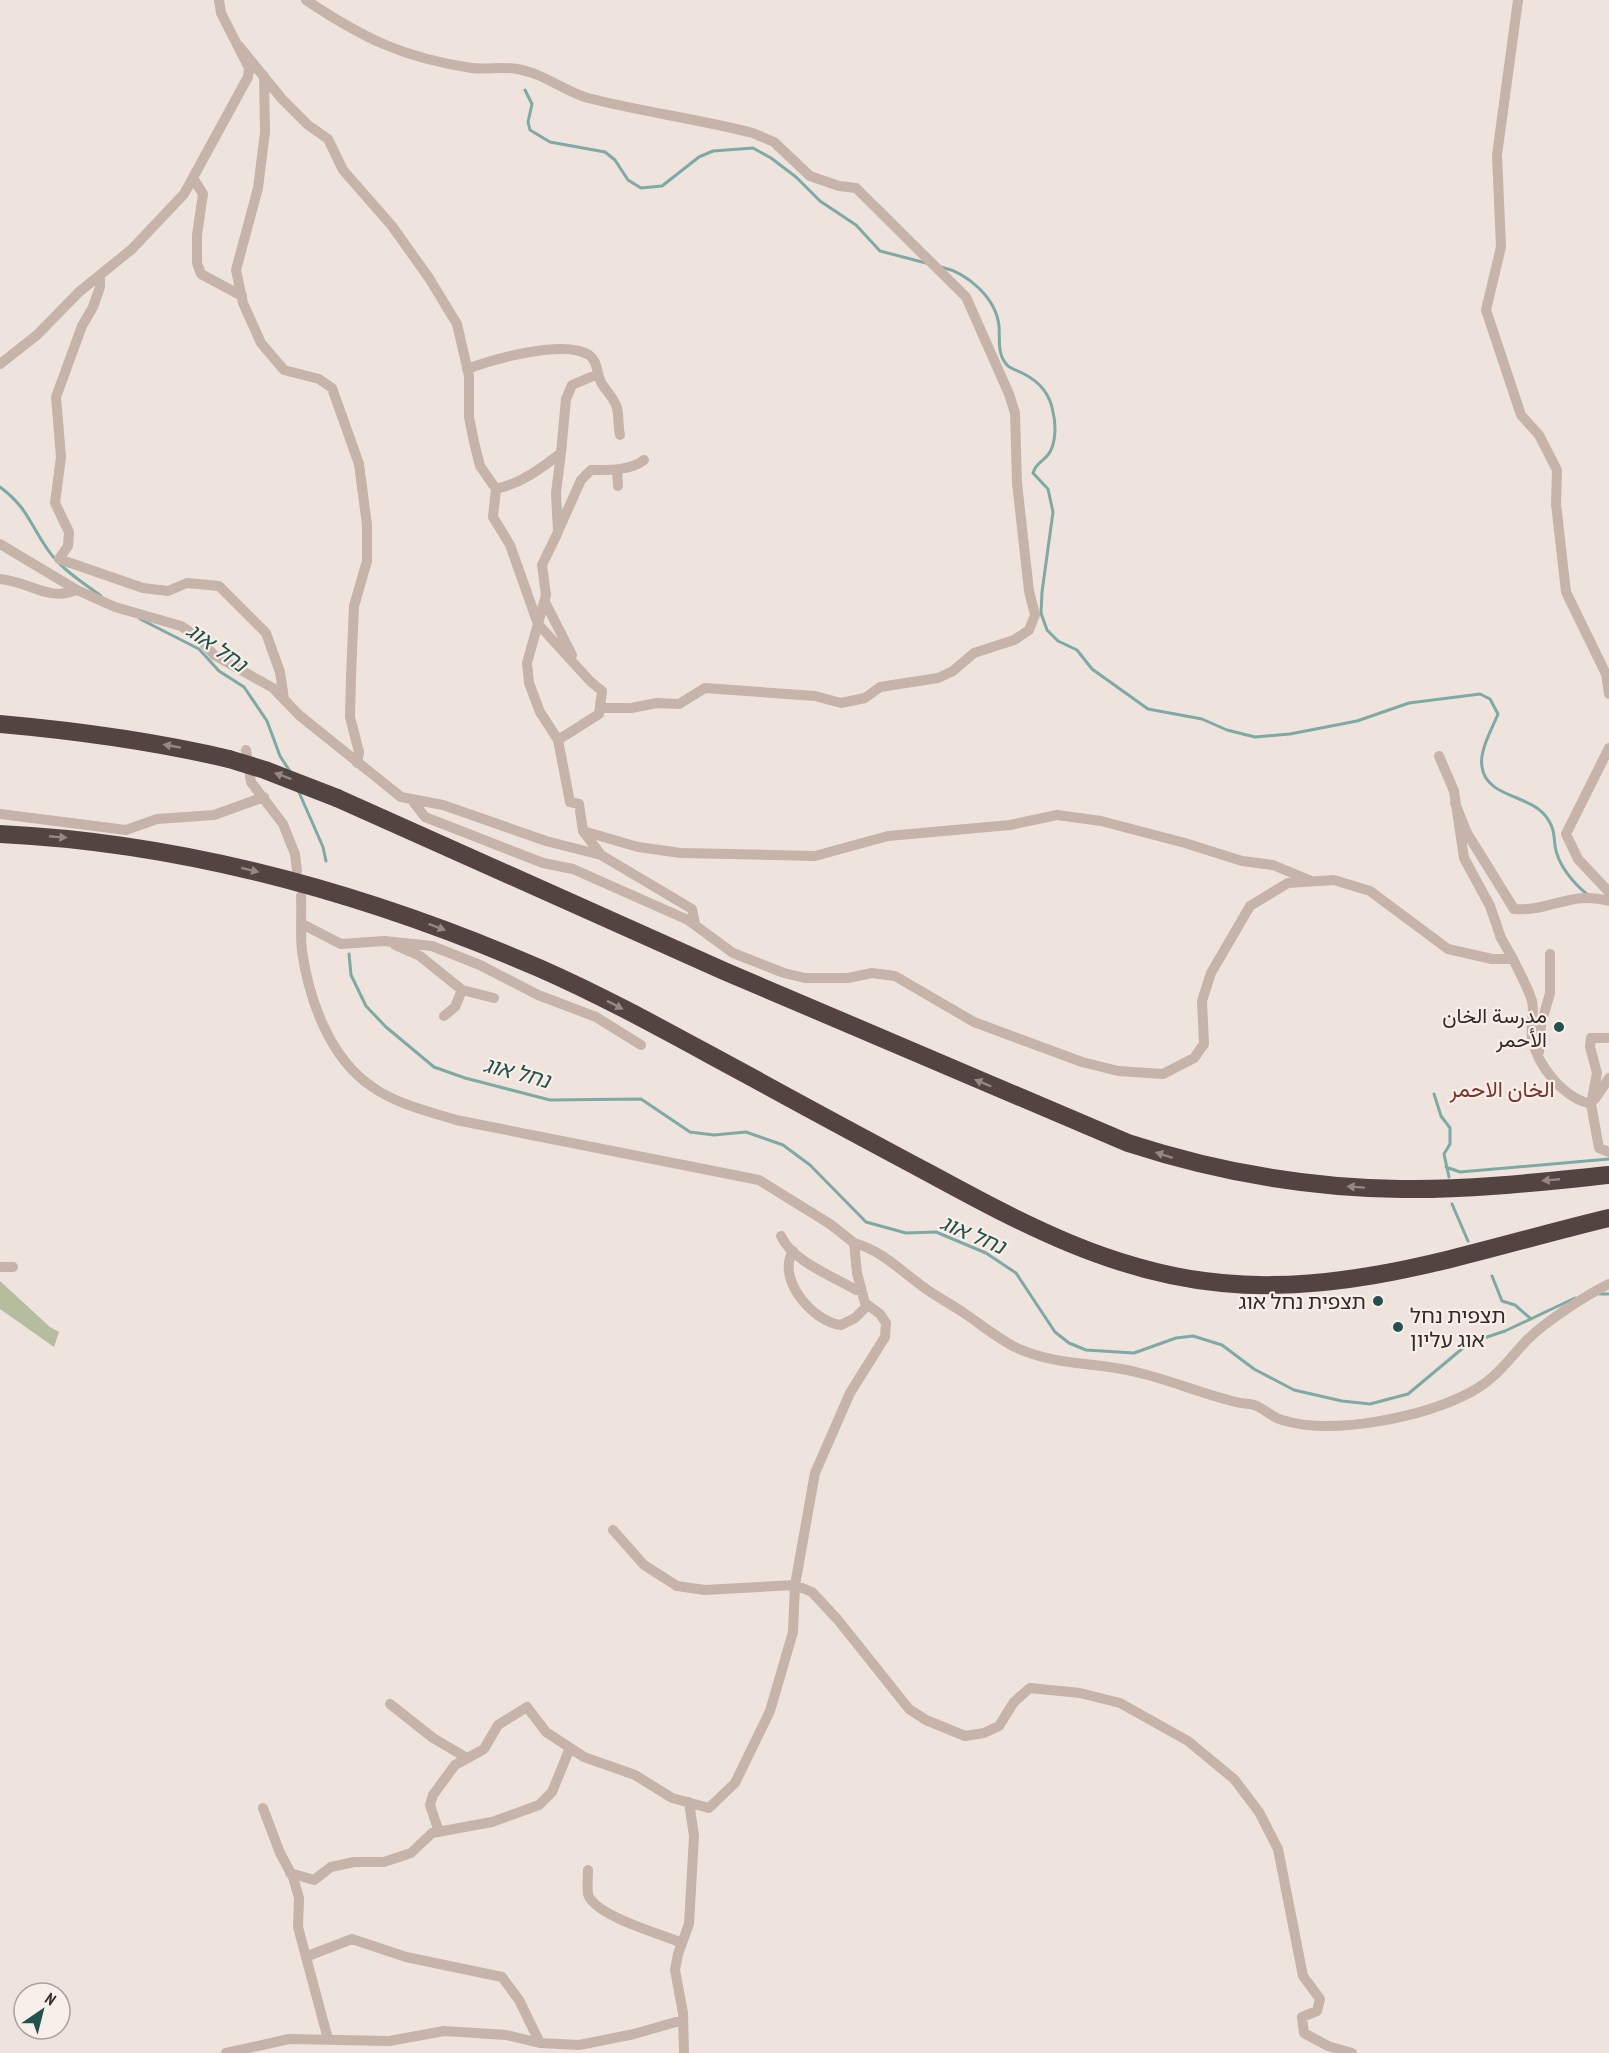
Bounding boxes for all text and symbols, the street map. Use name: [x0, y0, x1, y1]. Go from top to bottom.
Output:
water label: נחל אוג: [181, 616, 254, 679]
one-way arrow: [162, 741, 181, 750]
one-way arrow: [274, 771, 292, 781]
one-way arrow: [49, 832, 68, 842]
one-way arrow: [241, 866, 259, 876]
one-way arrow: [428, 923, 446, 932]
one-way arrow: [607, 1000, 624, 1010]
place label: مدرسة الخان الأحمر: [1442, 1002, 1547, 1053]
marker: مدرسة الخان الأحمر: [1552, 1020, 1566, 1034]
water label: נחל אוג: [481, 1050, 555, 1095]
district label: الخان الاحمر: [1448, 1075, 1555, 1103]
one-way arrow: [974, 1078, 992, 1088]
one-way arrow: [1155, 1150, 1173, 1159]
one-way arrow: [1541, 1175, 1560, 1185]
one-way arrow: [1347, 1183, 1366, 1192]
water label: נחל אוג: [936, 1208, 1011, 1261]
place label: תצפית נחל אוג: [1239, 1288, 1366, 1315]
marker: תצפית נחל אוג: [1371, 1294, 1385, 1308]
place label: תצפית נחל אוג עליון: [1410, 1302, 1506, 1353]
marker: תצפית נחל אוג עליון: [1391, 1320, 1405, 1334]
north arrow: [12, 1981, 72, 2041]
text: N: [41, 1988, 60, 2009]

